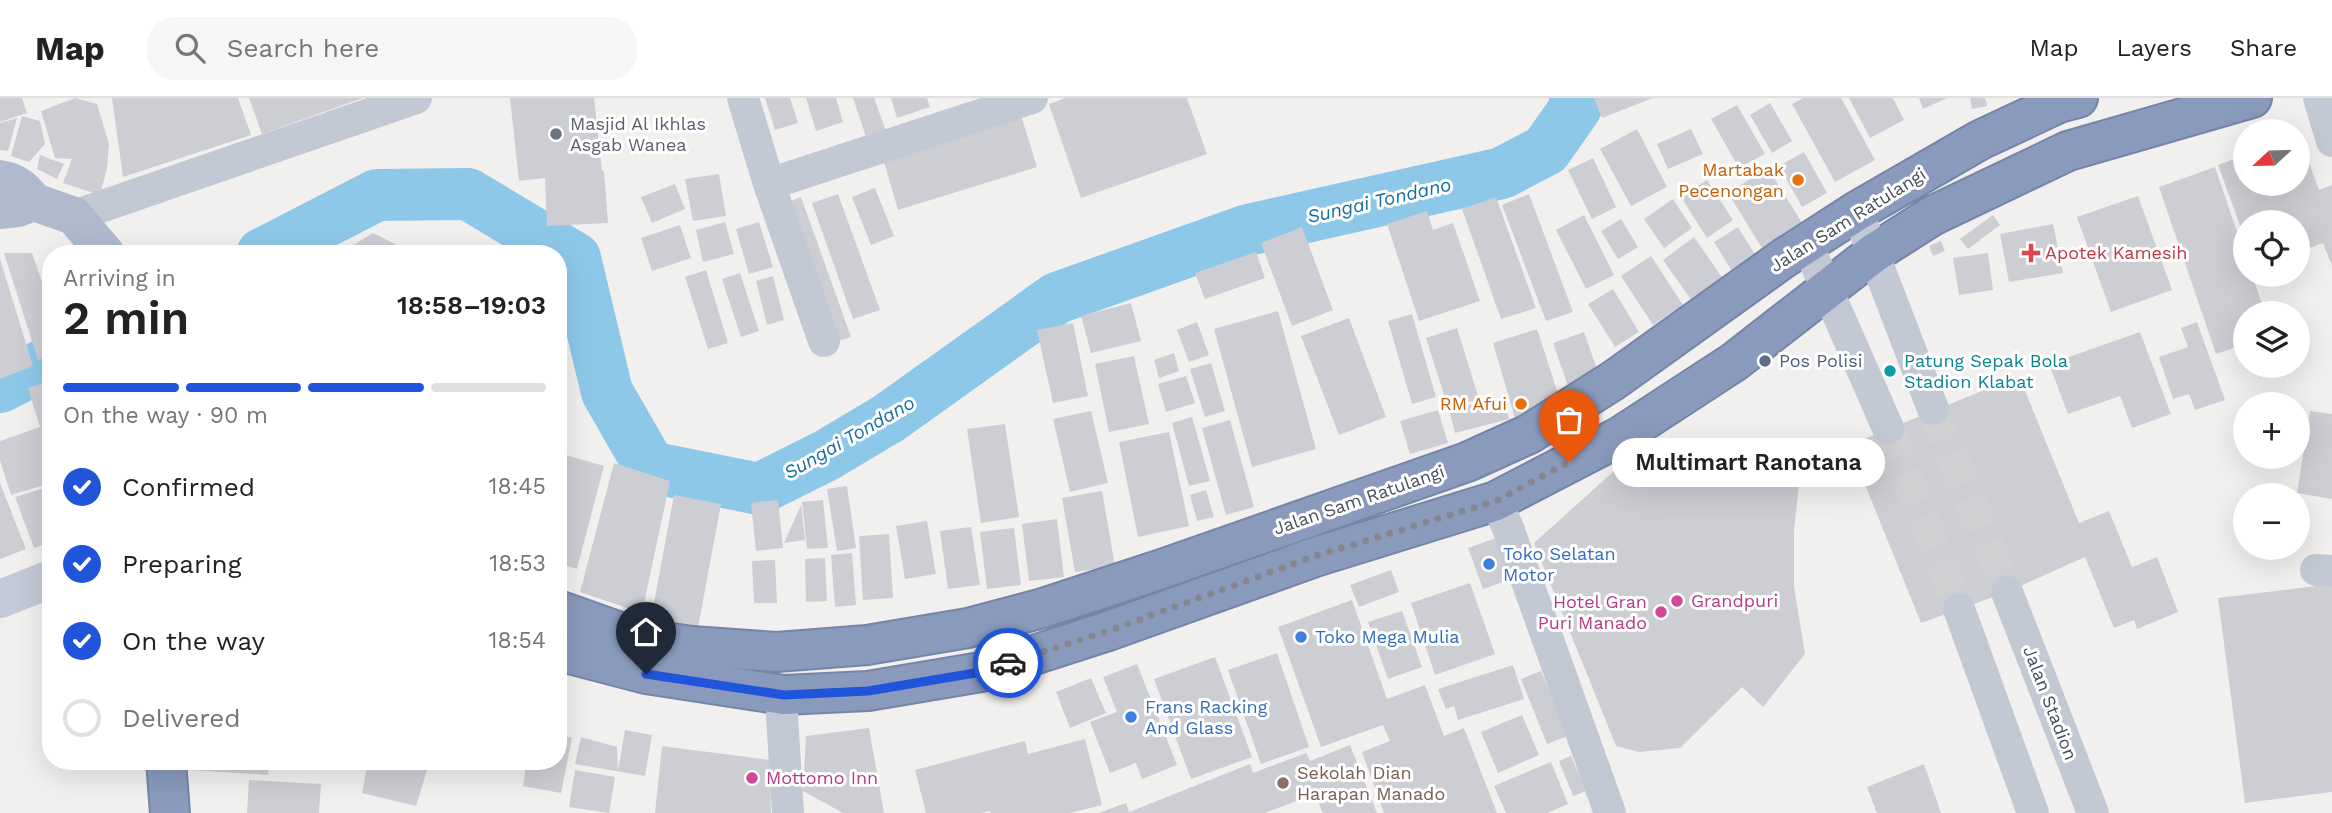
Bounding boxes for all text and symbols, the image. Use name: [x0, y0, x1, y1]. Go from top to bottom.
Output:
search box: [147, 17, 637, 80]
text: Map: [35, 29, 105, 68]
icon: search: [171, 29, 209, 67]
text: Search here: [227, 33, 379, 63]
text: Map: [2030, 34, 2078, 62]
text: Layers: [2116, 34, 2192, 62]
text: Share: [2230, 34, 2297, 62]
place label: Masjid Al Ikhlas Asgab Wanea: [570, 113, 706, 155]
north arrow: [2233, 119, 2310, 196]
map controls: [2233, 119, 2310, 560]
marker: Masjid Al Ikhlas Asgab Wanea: [548, 126, 564, 142]
place label: Martabak Pecenongan: [1678, 159, 1784, 201]
street label: Jalan Sam Ratulangi: [1766, 163, 1929, 276]
marker: Martabak Pecenongan: [1790, 172, 1806, 188]
water label: Sungai Tondano: [1305, 173, 1453, 228]
button: locate: [2233, 210, 2310, 287]
place label: Apotek Kamesih: [2045, 242, 2187, 263]
marker: Apotek Kamesih: [2023, 245, 2039, 261]
text: Arriving in: [63, 265, 176, 292]
text: 18:58–19:03: [397, 290, 546, 320]
text: 2 min: [63, 291, 189, 345]
button: layers: [2233, 301, 2310, 378]
place label: Pos Polisi: [1779, 350, 1862, 371]
place label: Patung Sepak Bola Stadion Klabat: [1904, 350, 2068, 392]
marker: Pos Polisi: [1757, 353, 1773, 369]
marker: Patung Sepak Bola Stadion Klabat: [1882, 363, 1898, 379]
pin: [1539, 390, 1599, 462]
water label: Sungai Tondano: [780, 391, 919, 484]
button: +: [2233, 392, 2310, 469]
place label: RM Afui: [1440, 393, 1507, 414]
marker: RM Afui: [1513, 396, 1529, 412]
icon: bag: [1550, 401, 1588, 439]
text: On the way · 90 m: [63, 402, 268, 429]
callout: Multimart Ranotana: [1611, 438, 1884, 486]
text: Multimart Ranotana: [1635, 449, 1862, 476]
street label: Jalan Sam Ratulangi: [1271, 460, 1447, 539]
icon: check: [63, 468, 101, 506]
text: Confirmed: [122, 472, 255, 502]
text: 18:45: [489, 473, 546, 500]
button: −: [2233, 483, 2310, 560]
place label: Toko Selatan Motor: [1503, 543, 1616, 585]
icon: check: [63, 545, 101, 583]
text: Preparing: [122, 549, 242, 579]
text: 18:53: [489, 550, 546, 577]
marker: Toko Selatan Motor: [1481, 556, 1497, 572]
place label: Grandpuri: [1691, 590, 1778, 611]
place label: Hotel Gran Puri Manado: [1538, 591, 1647, 633]
marker: Grandpuri: [1669, 593, 1685, 609]
pin: [616, 602, 676, 674]
marker: Hotel Gran Puri Manado: [1653, 604, 1669, 620]
icon: home: [627, 613, 665, 651]
icon: check: [63, 622, 101, 660]
text: On the way: [122, 626, 265, 656]
place label: Toko Mega Mulia: [1315, 626, 1459, 647]
text: 18:54: [489, 627, 546, 654]
courier: [973, 628, 1043, 698]
marker: Toko Mega Mulia: [1293, 629, 1309, 645]
street label: Jalan Stadion: [2019, 643, 2082, 763]
icon: car: [989, 644, 1027, 682]
place label: Frans Racking And Glass: [1145, 696, 1268, 738]
text: Delivered: [122, 703, 241, 733]
marker: Frans Racking And Glass: [1123, 709, 1139, 725]
place label: Sekolah Dian Harapan Manado: [1297, 762, 1445, 804]
place label: Mottomo Inn: [766, 767, 878, 788]
marker: Mottomo Inn: [744, 770, 760, 786]
marker: Sekolah Dian Harapan Manado: [1275, 775, 1291, 791]

